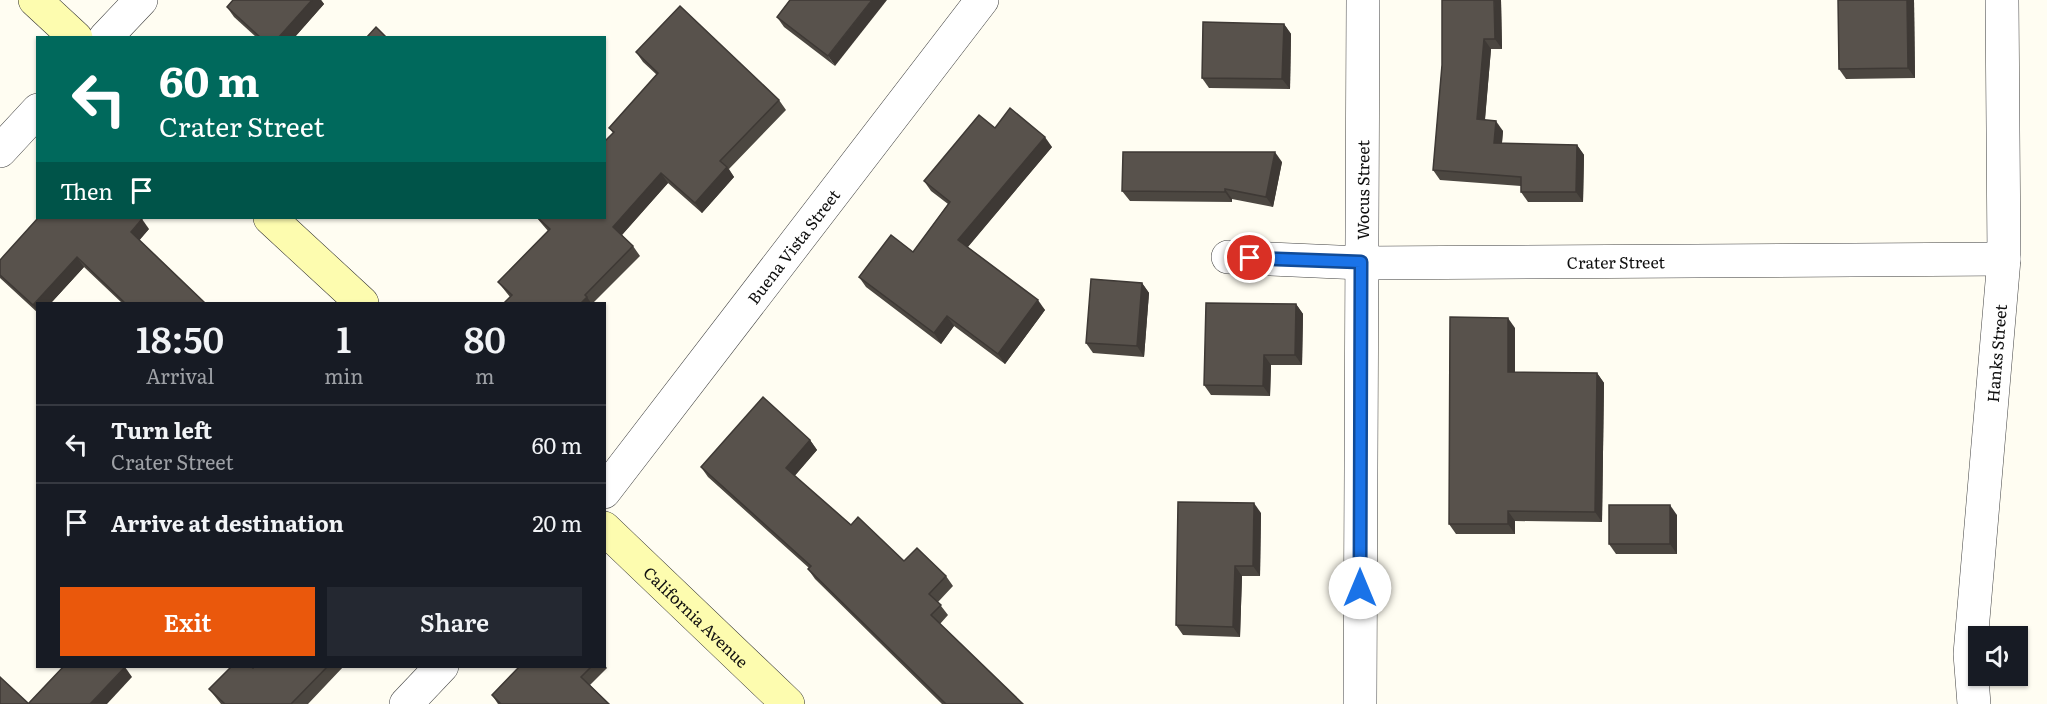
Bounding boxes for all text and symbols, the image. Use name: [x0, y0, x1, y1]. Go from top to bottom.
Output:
text: 60 m: [159, 48, 260, 110]
icon: left: [60, 60, 138, 138]
text: Crater Street: [159, 105, 324, 145]
street label: Wocus Street: [1350, 139, 1374, 240]
text: Then: [60, 174, 113, 207]
icon: arrive: [125, 174, 158, 207]
street label: Buena Vista Street: [741, 183, 845, 309]
pin: [1224, 232, 1275, 283]
icon: arrive: [1233, 241, 1266, 274]
street label: Crater Street: [1567, 249, 1666, 274]
street label: Hanks Street: [1980, 303, 2012, 403]
text: 18:50: [136, 311, 224, 364]
text: 1: [336, 311, 351, 364]
text: 80: [464, 311, 506, 364]
text: Arrival: [146, 360, 214, 390]
text: min: [324, 360, 364, 390]
text: m: [475, 360, 494, 390]
text: Turn left: [111, 413, 212, 446]
icon: left: [60, 428, 93, 461]
text: 60 m: [532, 428, 582, 461]
text: Crater Street: [111, 446, 233, 476]
icon: arrive: [60, 506, 93, 539]
text: Arrive at destination: [111, 506, 344, 539]
text: 20 m: [532, 506, 582, 539]
position arrow: [1328, 556, 1392, 620]
street label: California Avenue: [639, 560, 754, 673]
button: Exit: [60, 587, 315, 656]
button: Share: [327, 587, 582, 656]
map controls: [1968, 626, 2028, 686]
button: sound: [1968, 626, 2028, 686]

